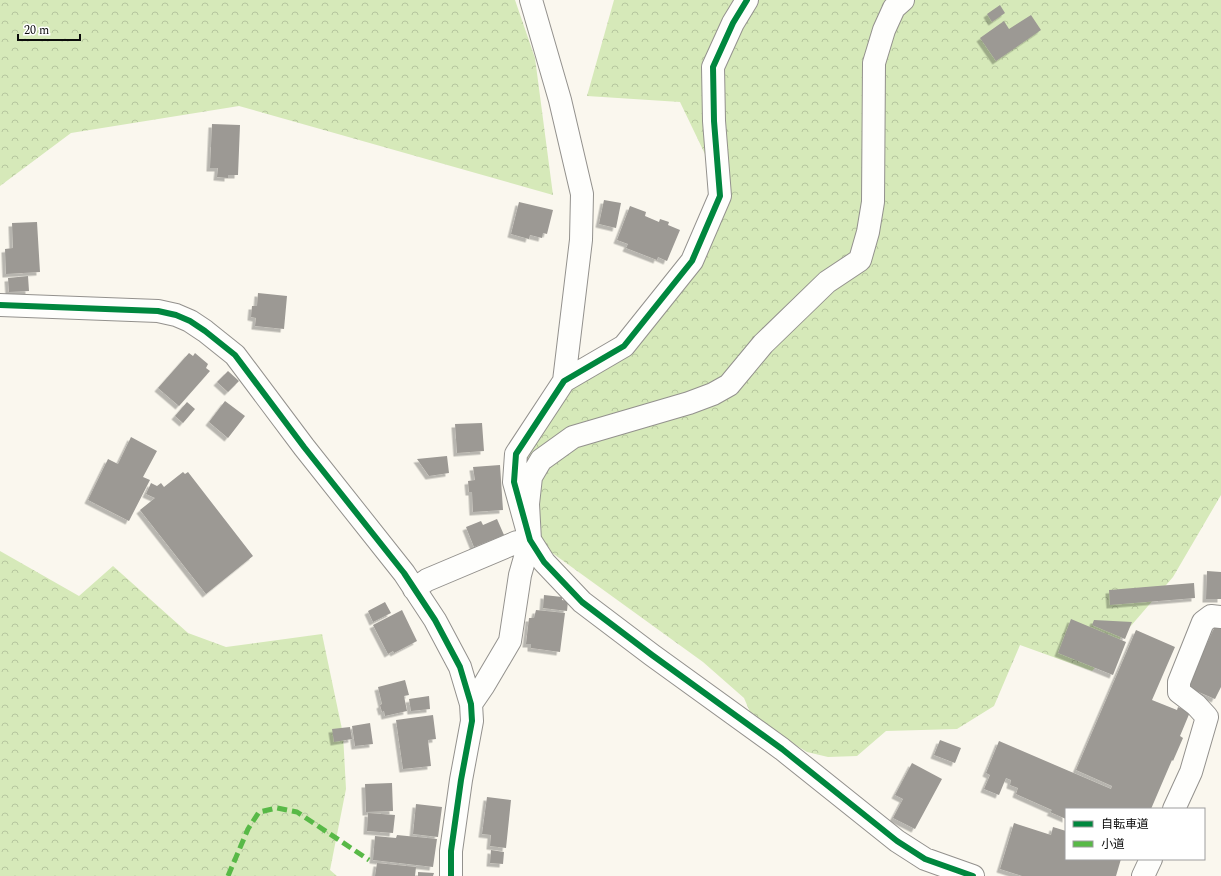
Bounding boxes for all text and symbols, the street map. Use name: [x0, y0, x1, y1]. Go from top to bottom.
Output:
scale bar: [18, 16, 80, 42]
text: 20 m: [24, 21, 49, 40]
legend: [1065, 808, 1205, 860]
text: 自転車道: [1101, 815, 1149, 834]
text: 小道: [1101, 835, 1125, 854]

